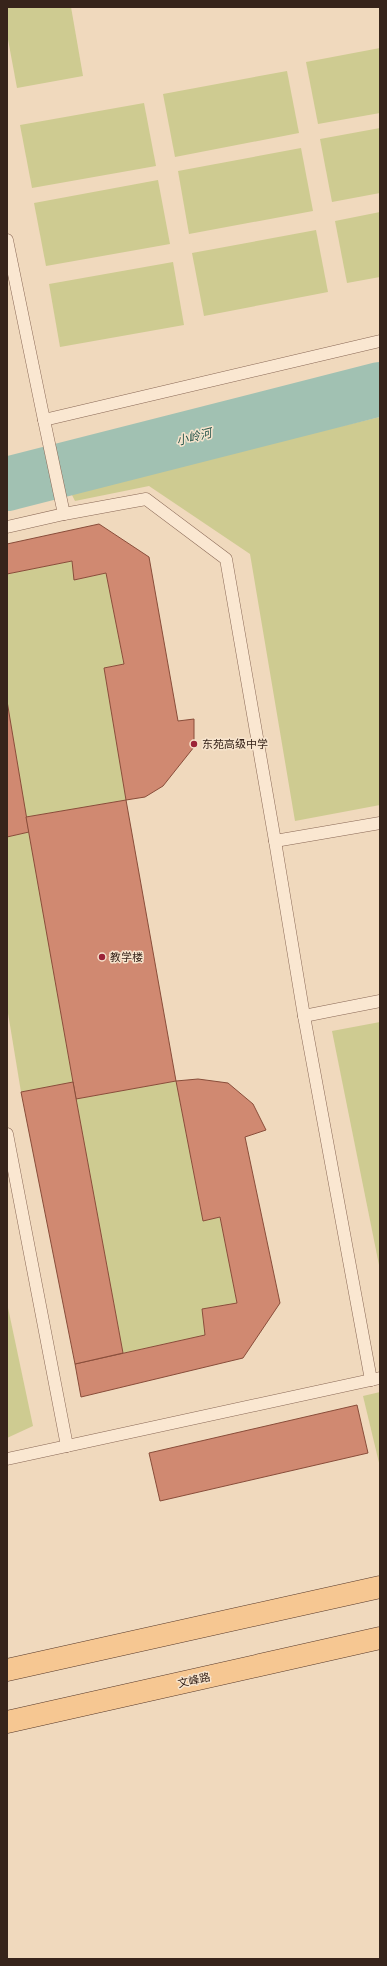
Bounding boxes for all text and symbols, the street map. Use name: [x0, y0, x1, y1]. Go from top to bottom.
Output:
water label: 小岭河: [175, 425, 215, 448]
place label: 东苑高级中学: [202, 738, 268, 750]
marker: 东苑高级中学: [189, 739, 199, 749]
place label: 教学楼: [110, 951, 143, 963]
marker: 教学楼: [97, 952, 107, 962]
street label: 文峰路: [177, 1670, 211, 1690]

